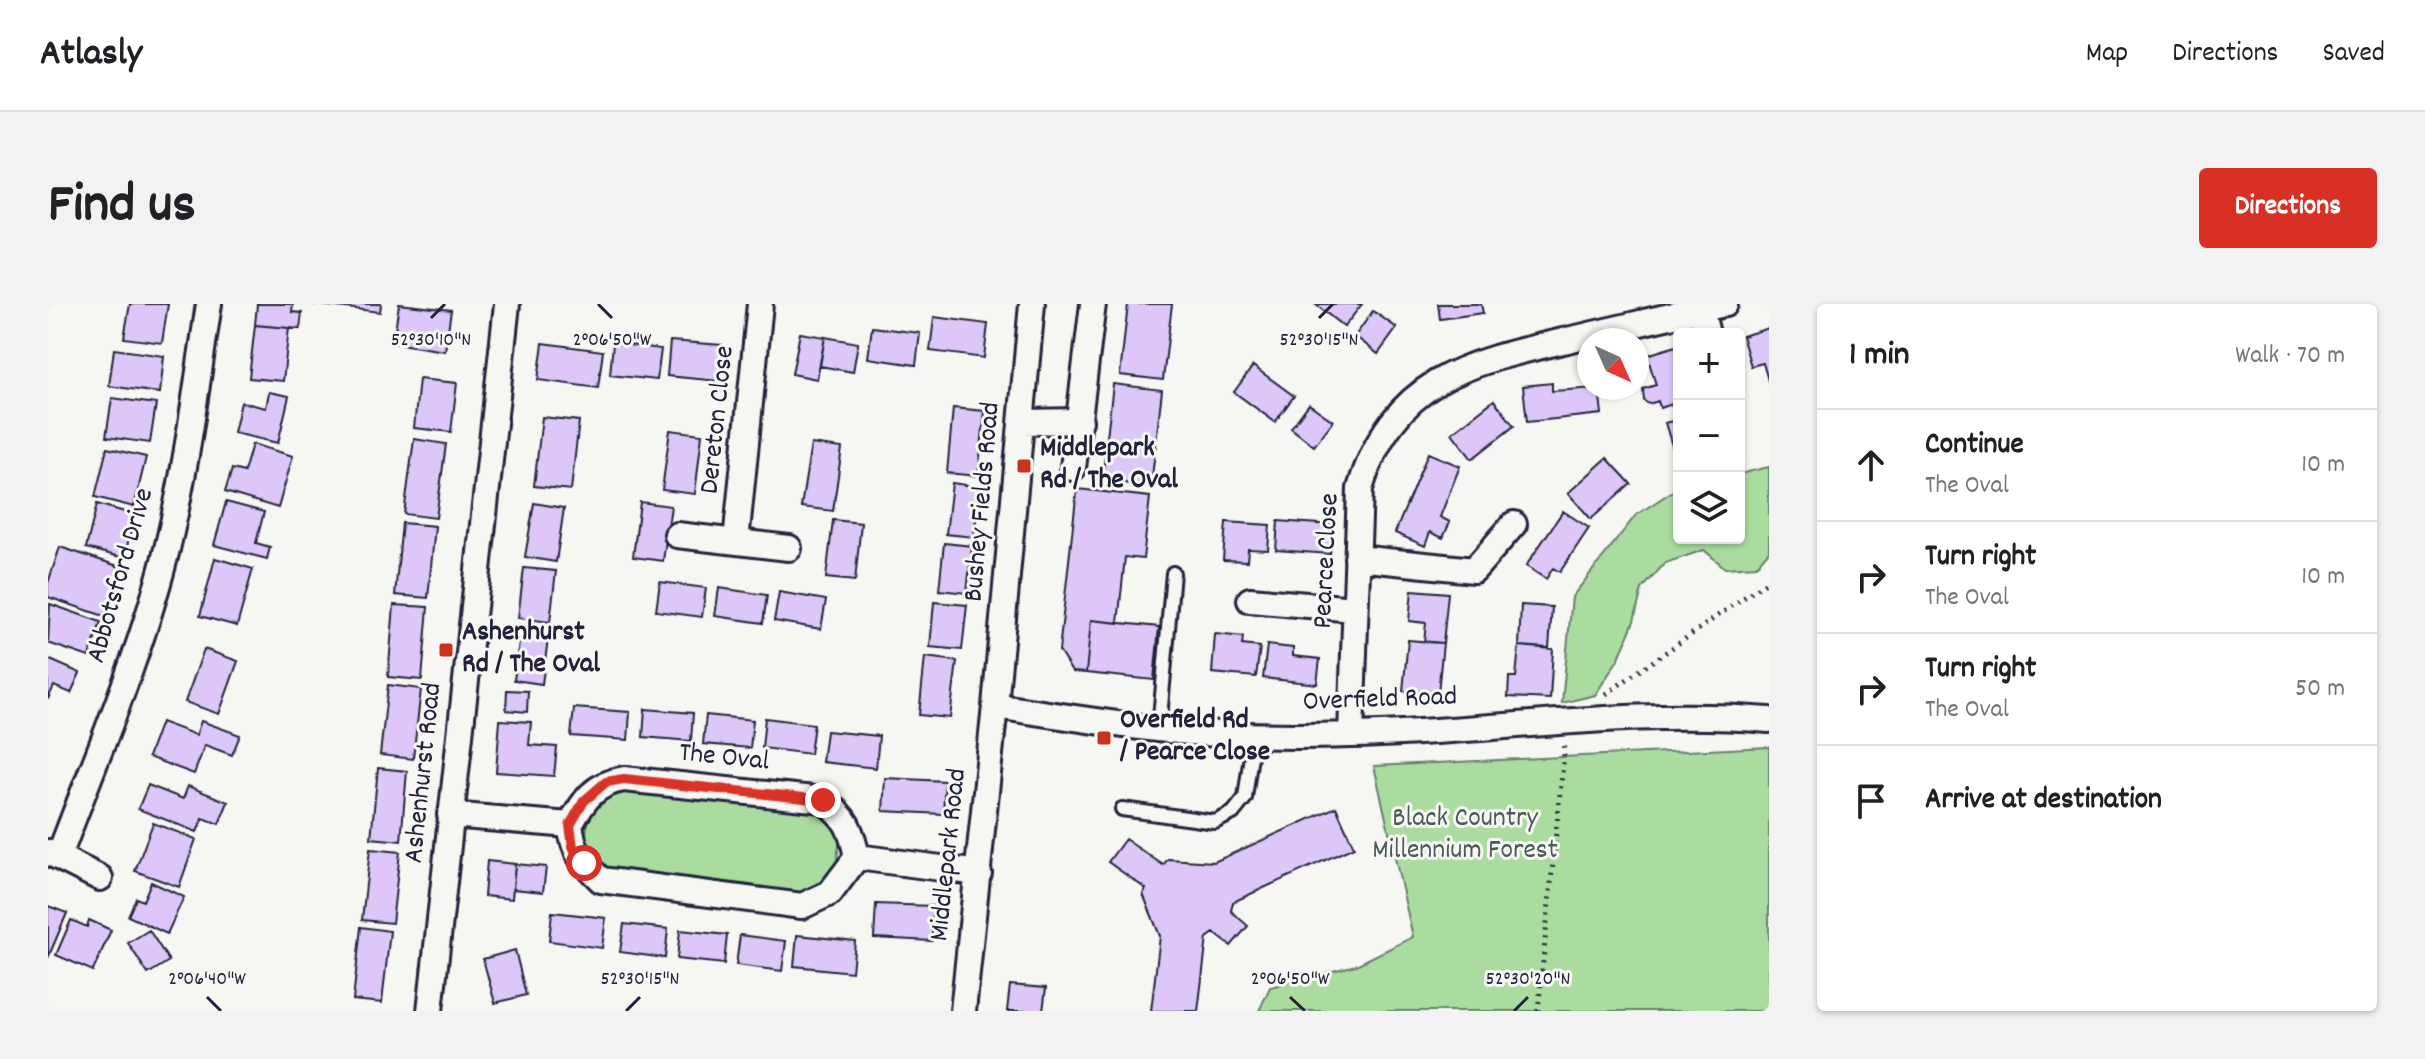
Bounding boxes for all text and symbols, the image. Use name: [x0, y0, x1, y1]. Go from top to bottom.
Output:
text: Atlasly: [40, 28, 142, 83]
text: Map: [2086, 35, 2128, 75]
text: Directions: [2172, 35, 2278, 75]
text: Saved: [2322, 35, 2385, 75]
text: Find us: [48, 168, 196, 248]
button: Directions: [2199, 168, 2377, 248]
text: 52°30'10"N: [391, 327, 471, 355]
text: 2°06'50"W: [573, 327, 652, 355]
text: 52°30'15"N: [1280, 327, 1358, 355]
north arrow: [1577, 328, 1649, 400]
map controls: [1673, 328, 1745, 544]
button: +: [1673, 328, 1745, 400]
text: 1 min: [1849, 332, 1910, 381]
text: Walk · 70 m: [2235, 338, 2345, 375]
street label: Dereton Close: [691, 344, 747, 496]
street label: Bushey Fields Road: [955, 400, 1013, 604]
button: −: [1673, 400, 1745, 472]
text: Continue: [1925, 425, 2024, 468]
place label: Middlepark Rd / The Oval: [1040, 430, 1178, 502]
icon: ahead: [1849, 443, 1893, 487]
text: 10 m: [2301, 447, 2345, 484]
marker: Middlepark Rd / The Oval: [1015, 457, 1033, 475]
text: The Oval: [1925, 468, 2009, 505]
button: layers: [1673, 472, 1745, 544]
street label: Abbotsford Drive: [78, 484, 166, 668]
street label: Pearce Close: [1304, 492, 1352, 630]
text: Turn right: [1925, 537, 2036, 580]
icon: right: [1849, 555, 1893, 599]
text: 10 m: [2301, 559, 2345, 596]
text: The Oval: [1925, 580, 2009, 617]
place label: Ashenhurst Rd / The Oval: [462, 614, 600, 686]
marker: Ashenhurst Rd / The Oval: [437, 641, 455, 659]
text: Turn right: [1925, 649, 2036, 692]
icon: right: [1849, 667, 1893, 711]
text: 50 m: [2295, 671, 2345, 708]
street label: Overfield Road: [1302, 678, 1458, 724]
street label: Ashenhurst Road: [396, 681, 454, 865]
text: The Oval: [1925, 692, 2009, 729]
place label: Overfield Rd / Pearce Close: [1119, 702, 1270, 774]
marker: Overfield Rd / Pearce Close: [1095, 729, 1113, 747]
street label: The Oval: [677, 734, 771, 784]
street label: Middlepark Road: [921, 767, 979, 943]
icon: arrive: [1849, 779, 1893, 823]
text: Arrive at destination: [1925, 780, 2162, 823]
route end: [805, 782, 841, 818]
park label: Black Country Millennium Forest: [1372, 800, 1558, 872]
route start: [566, 845, 602, 881]
text: 2°06'40"W: [168, 966, 246, 994]
text: 52°30'15"N: [601, 966, 679, 994]
text: 2°06'50"W: [1251, 966, 1330, 994]
text: 52°30'20"N: [1486, 966, 1570, 994]

